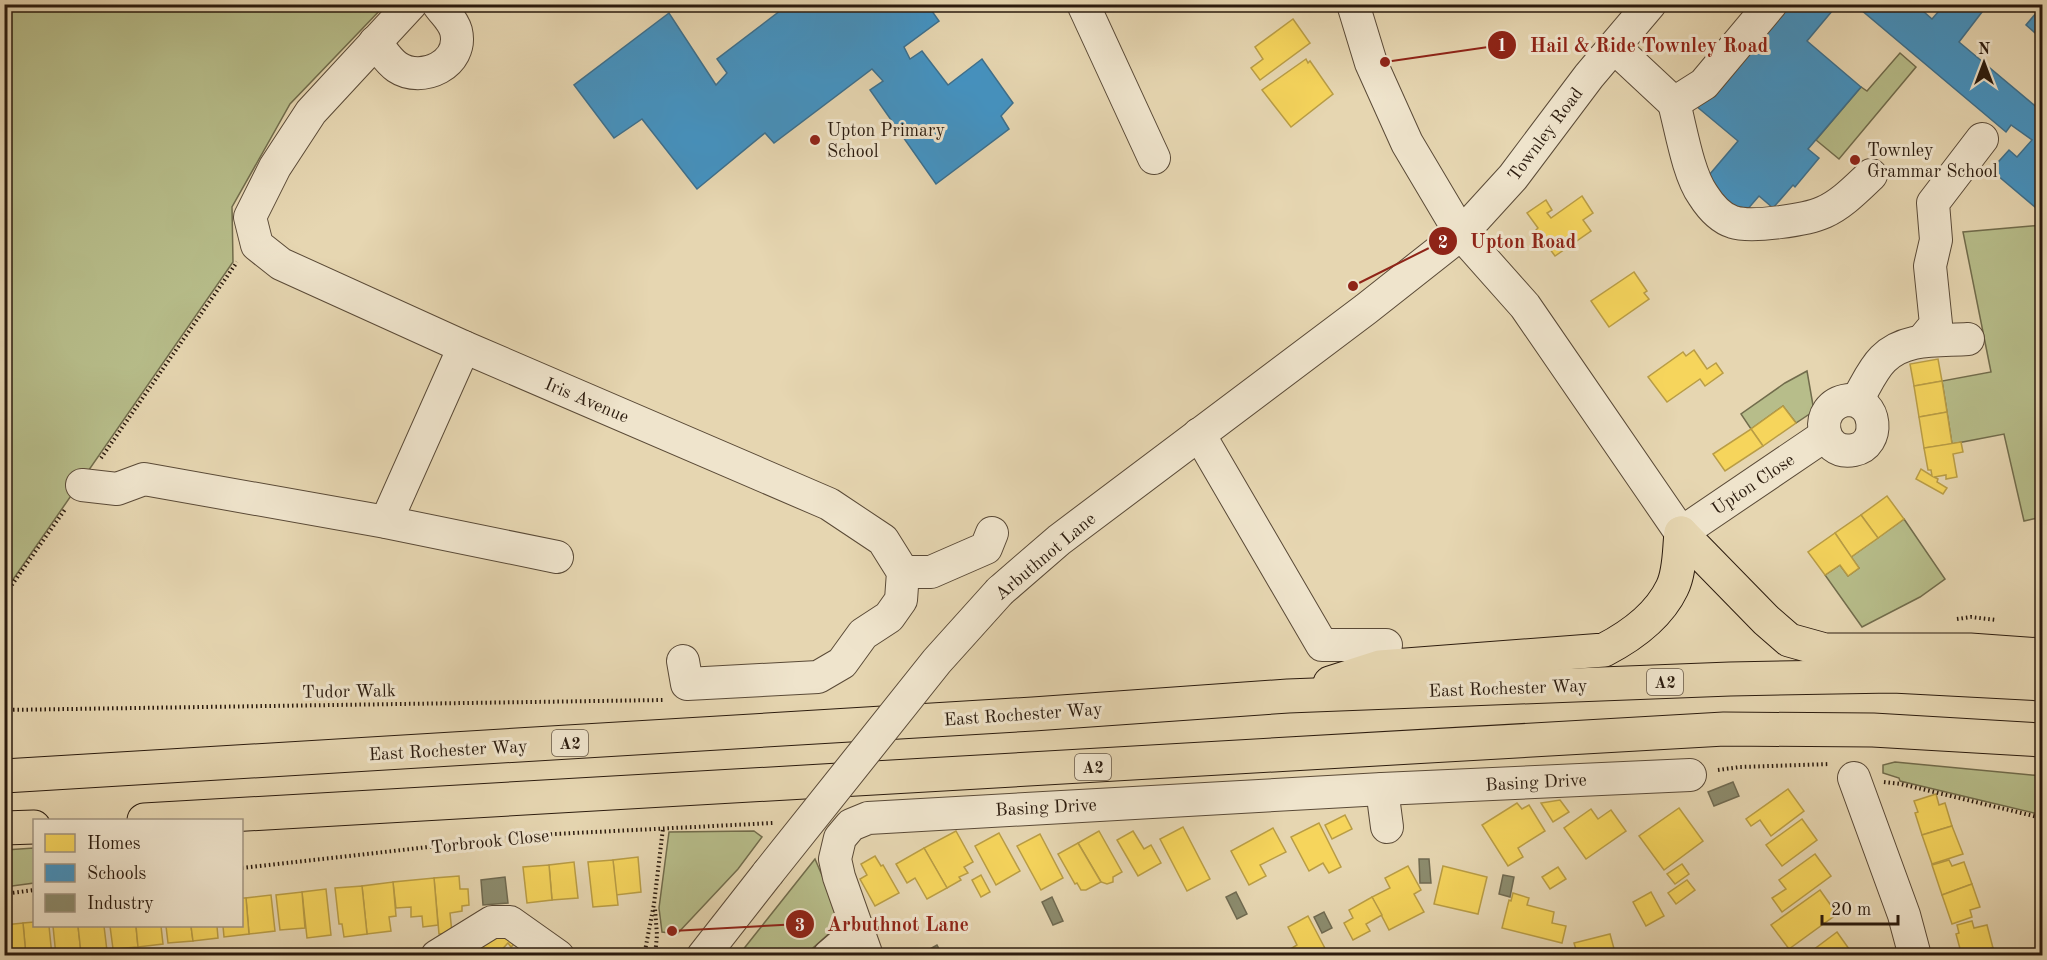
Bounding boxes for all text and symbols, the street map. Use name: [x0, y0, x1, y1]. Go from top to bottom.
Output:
callout: Hail & Ride Townley Road: [1487, 26, 1780, 64]
north arrow: [1954, 33, 2014, 93]
text: 1: [1497, 37, 1507, 55]
text: Hail & Ride Townley Road: [1530, 37, 1769, 57]
text: N: [1978, 42, 1991, 58]
street label: Townley Road: [1505, 85, 1587, 185]
place label: Upton Primary School: [827, 122, 945, 161]
marker: Upton Primary School: [808, 133, 822, 147]
place label: Townley Grammar School: [1867, 142, 1998, 181]
marker: Townley Grammar School: [1848, 153, 1862, 167]
callout: Upton Road: [1428, 222, 1588, 260]
text: Upton Road: [1470, 233, 1576, 253]
text: 2: [1438, 234, 1448, 252]
street label: Iris Avenue: [542, 375, 631, 427]
street label: Upton Close: [1709, 451, 1798, 519]
street label: Arbuthnot Lane: [992, 510, 1099, 604]
road number: A2: [1647, 669, 1683, 695]
street label: East Rochester Way: [1428, 677, 1588, 701]
street label: Tudor Walk: [302, 682, 396, 702]
street label: East Rochester Way: [943, 700, 1103, 730]
road number: A2: [552, 730, 588, 756]
street label: East Rochester Way: [368, 738, 528, 764]
road number: A2: [1075, 754, 1111, 780]
street label: Basing Drive: [1485, 771, 1587, 795]
street label: Basing Drive: [995, 796, 1097, 820]
legend: [33, 819, 243, 927]
street label: Torbrook Close: [430, 827, 550, 857]
text: Homes: [87, 835, 141, 853]
text: Schools: [87, 865, 147, 883]
scale bar: [1822, 888, 1898, 926]
text: Industry: [87, 895, 154, 913]
text: 20 m: [1831, 901, 1871, 919]
callout: Arbuthnot Lane: [785, 905, 981, 943]
text: Arbuthnot Lane: [827, 916, 969, 936]
text: 3: [795, 917, 805, 935]

